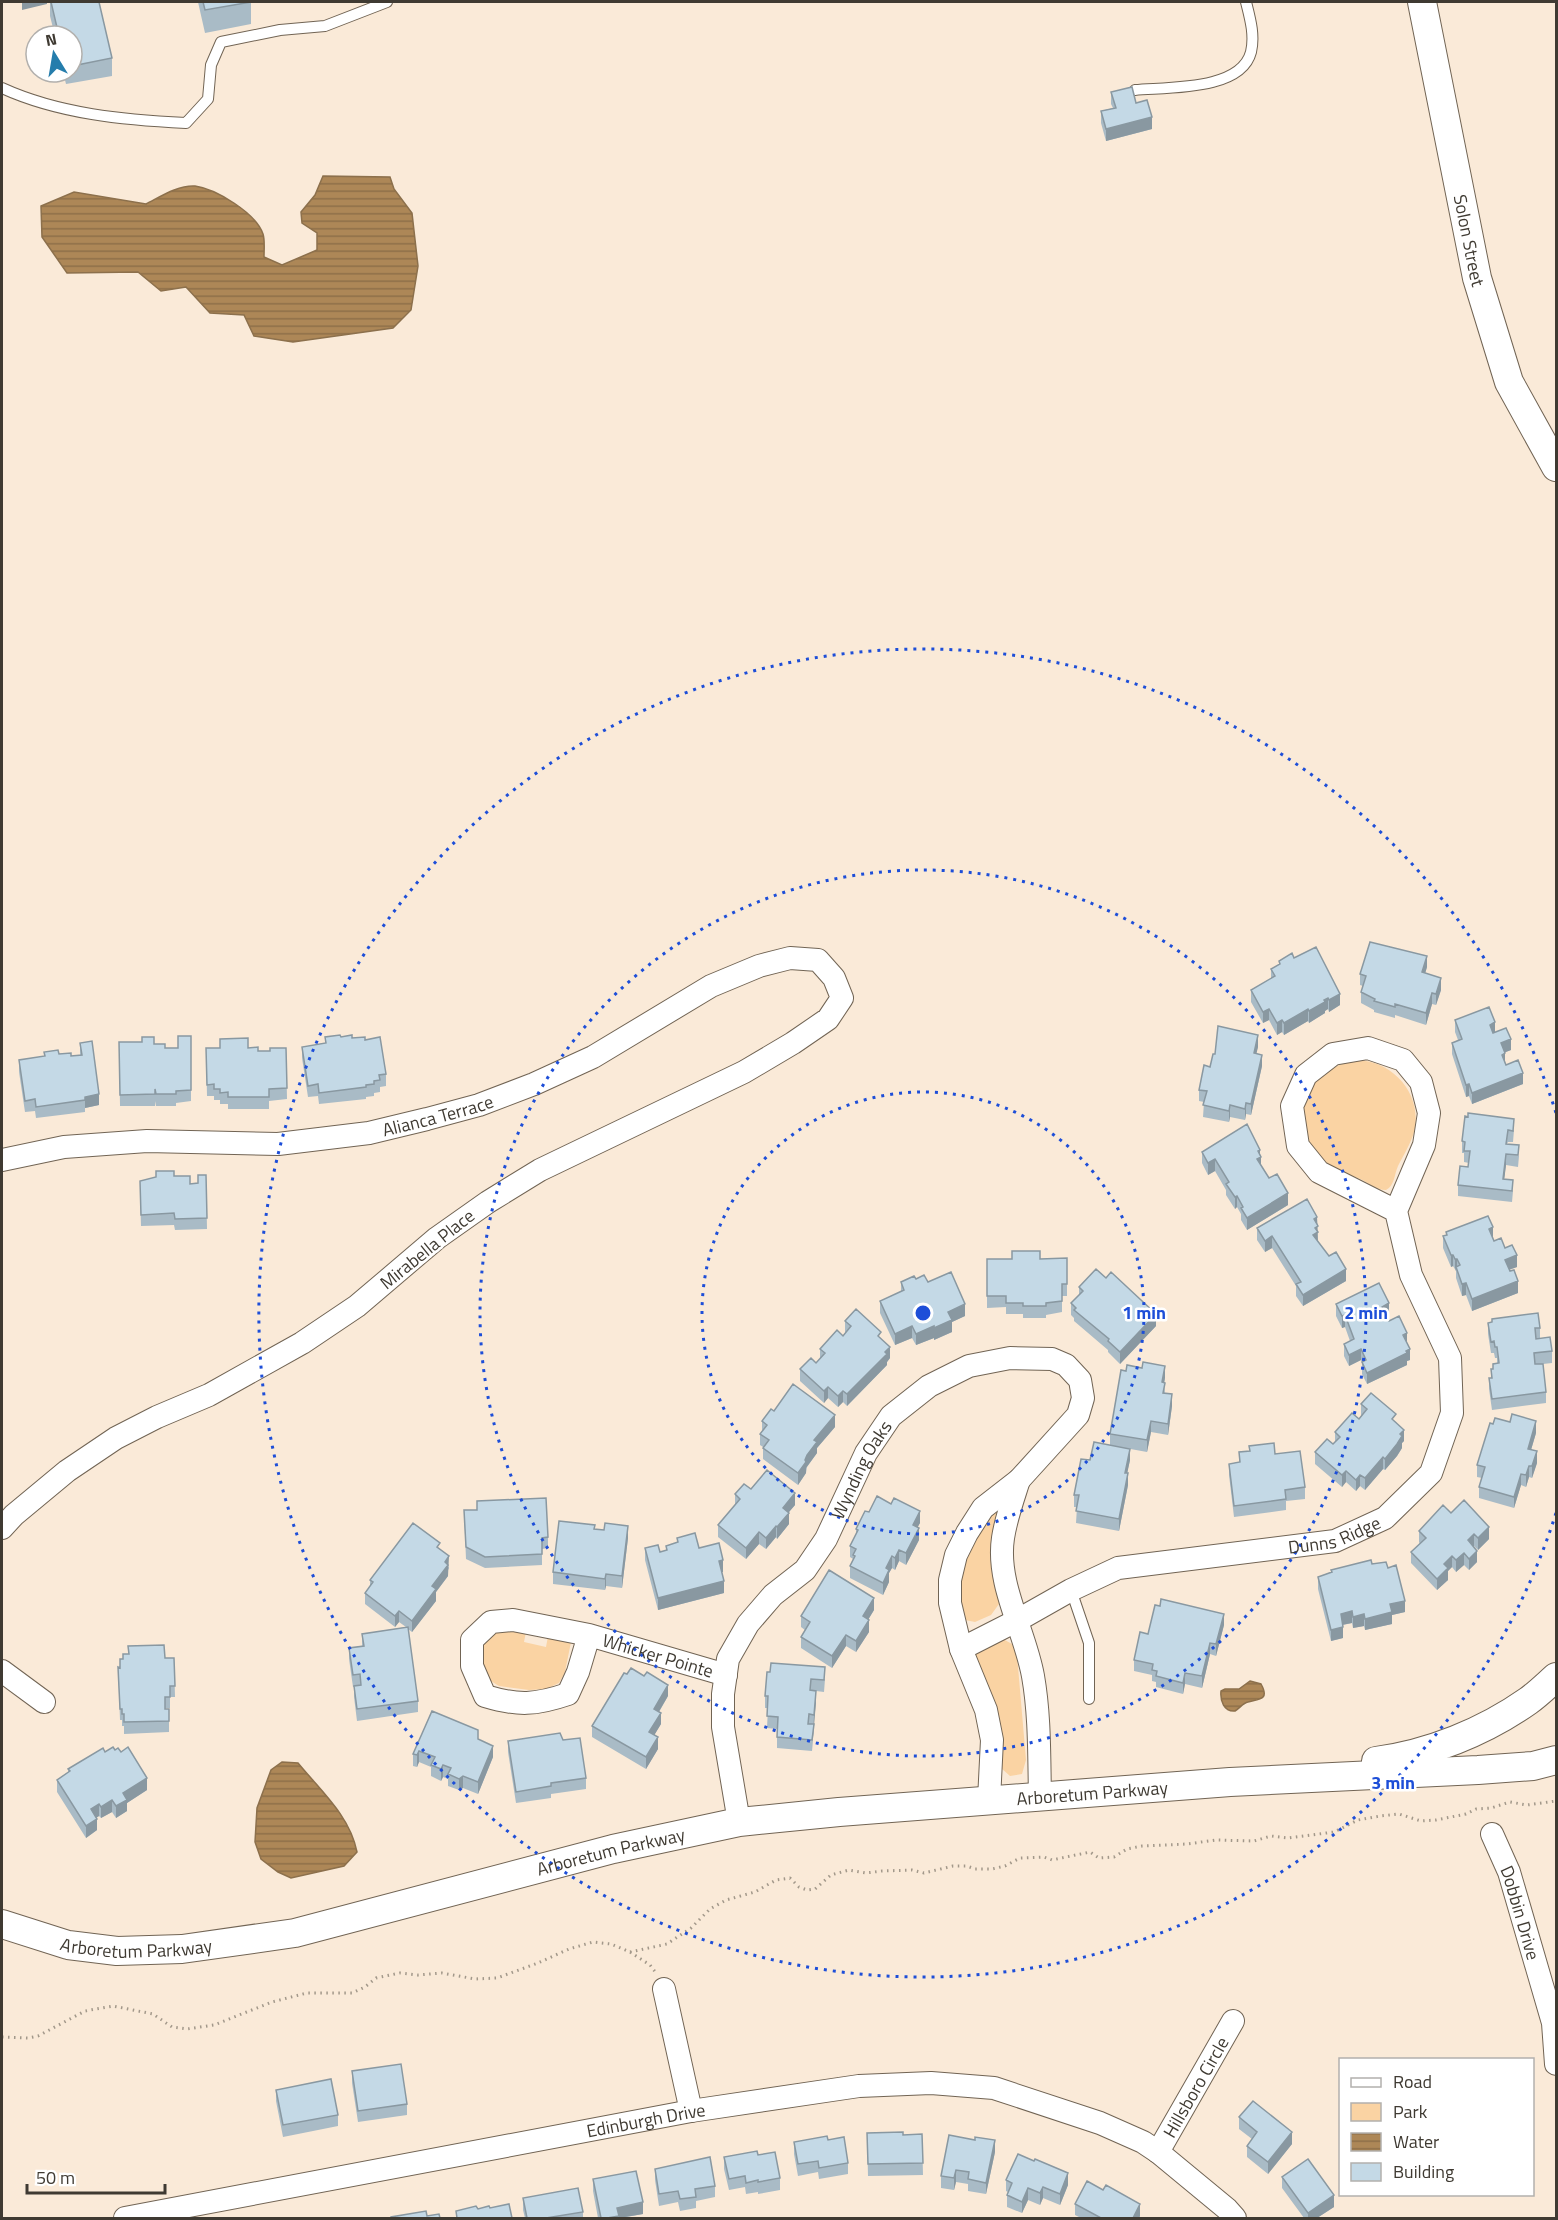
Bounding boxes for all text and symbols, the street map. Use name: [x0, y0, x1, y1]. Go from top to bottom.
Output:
north arrow: [24, 24, 84, 84]
text: N: [43, 26, 59, 52]
street label: Solon Street: [1447, 192, 1492, 290]
street label: Alianca Terrace: [379, 1087, 497, 1143]
street label: Mirabella Place: [374, 1202, 480, 1296]
text: 1 min: [1122, 1299, 1166, 1326]
text: 2 min: [1344, 1299, 1388, 1326]
centre of rings: [913, 1303, 933, 1323]
street label: Wynding Oaks: [824, 1415, 898, 1524]
street label: Dunns Ridge: [1286, 1508, 1385, 1560]
street label: Whicker Pointe: [599, 1626, 717, 1684]
text: 3 min: [1371, 1769, 1415, 1796]
street label: Arboretum Parkway: [1016, 1773, 1169, 1812]
street label: Arboretum Parkway: [534, 1820, 688, 1882]
street label: Dobbin Drive: [1494, 1861, 1547, 1963]
street label: Arboretum Parkway: [57, 1930, 214, 1965]
street label: Hillsboro Circle: [1156, 2031, 1235, 2142]
legend: [1339, 2058, 1534, 2196]
text: Road: [1393, 2068, 1432, 2095]
street label: Edinburgh Drive: [584, 2096, 707, 2144]
text: Park: [1393, 2098, 1428, 2125]
text: Water: [1393, 2128, 1439, 2155]
scale bar: [27, 2157, 165, 2195]
text: Building: [1393, 2158, 1454, 2185]
text: 50 m: [36, 2164, 75, 2191]

